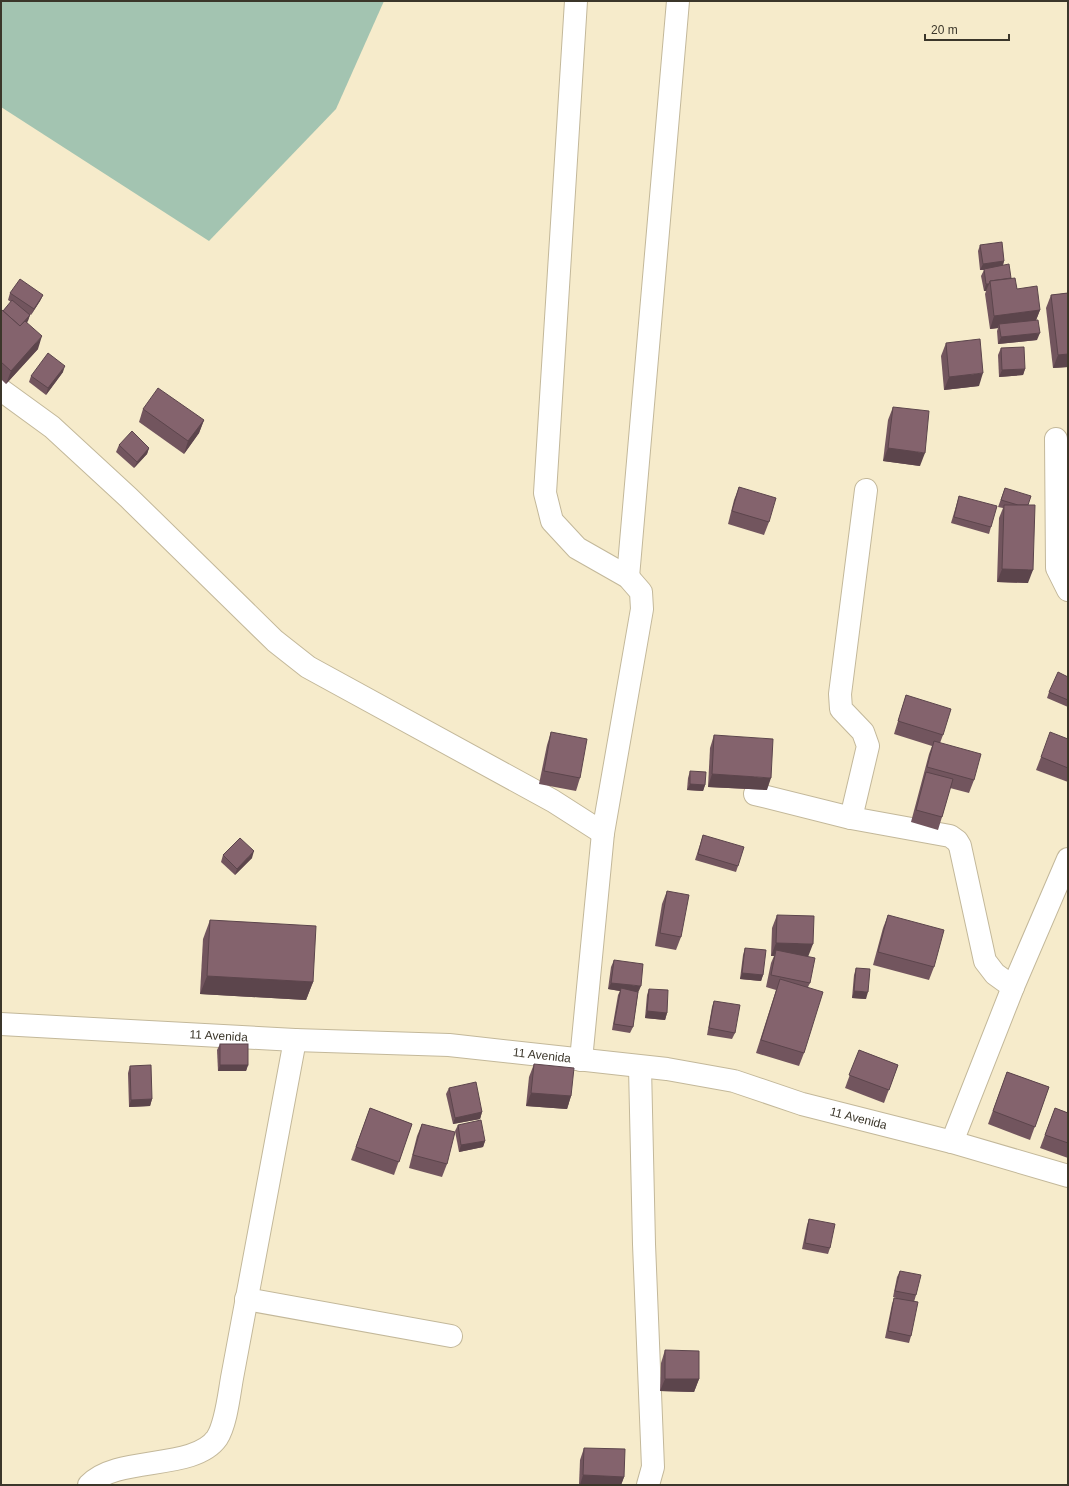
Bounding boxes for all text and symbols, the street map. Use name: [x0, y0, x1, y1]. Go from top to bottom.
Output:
scale bar: [925, 16, 1009, 42]
text: 20 m: [931, 23, 958, 37]
street label: 11 Avenida: [189, 1027, 249, 1044]
street label: 11 Avenida: [512, 1045, 572, 1065]
street label: 11 Avenida: [829, 1104, 889, 1132]

